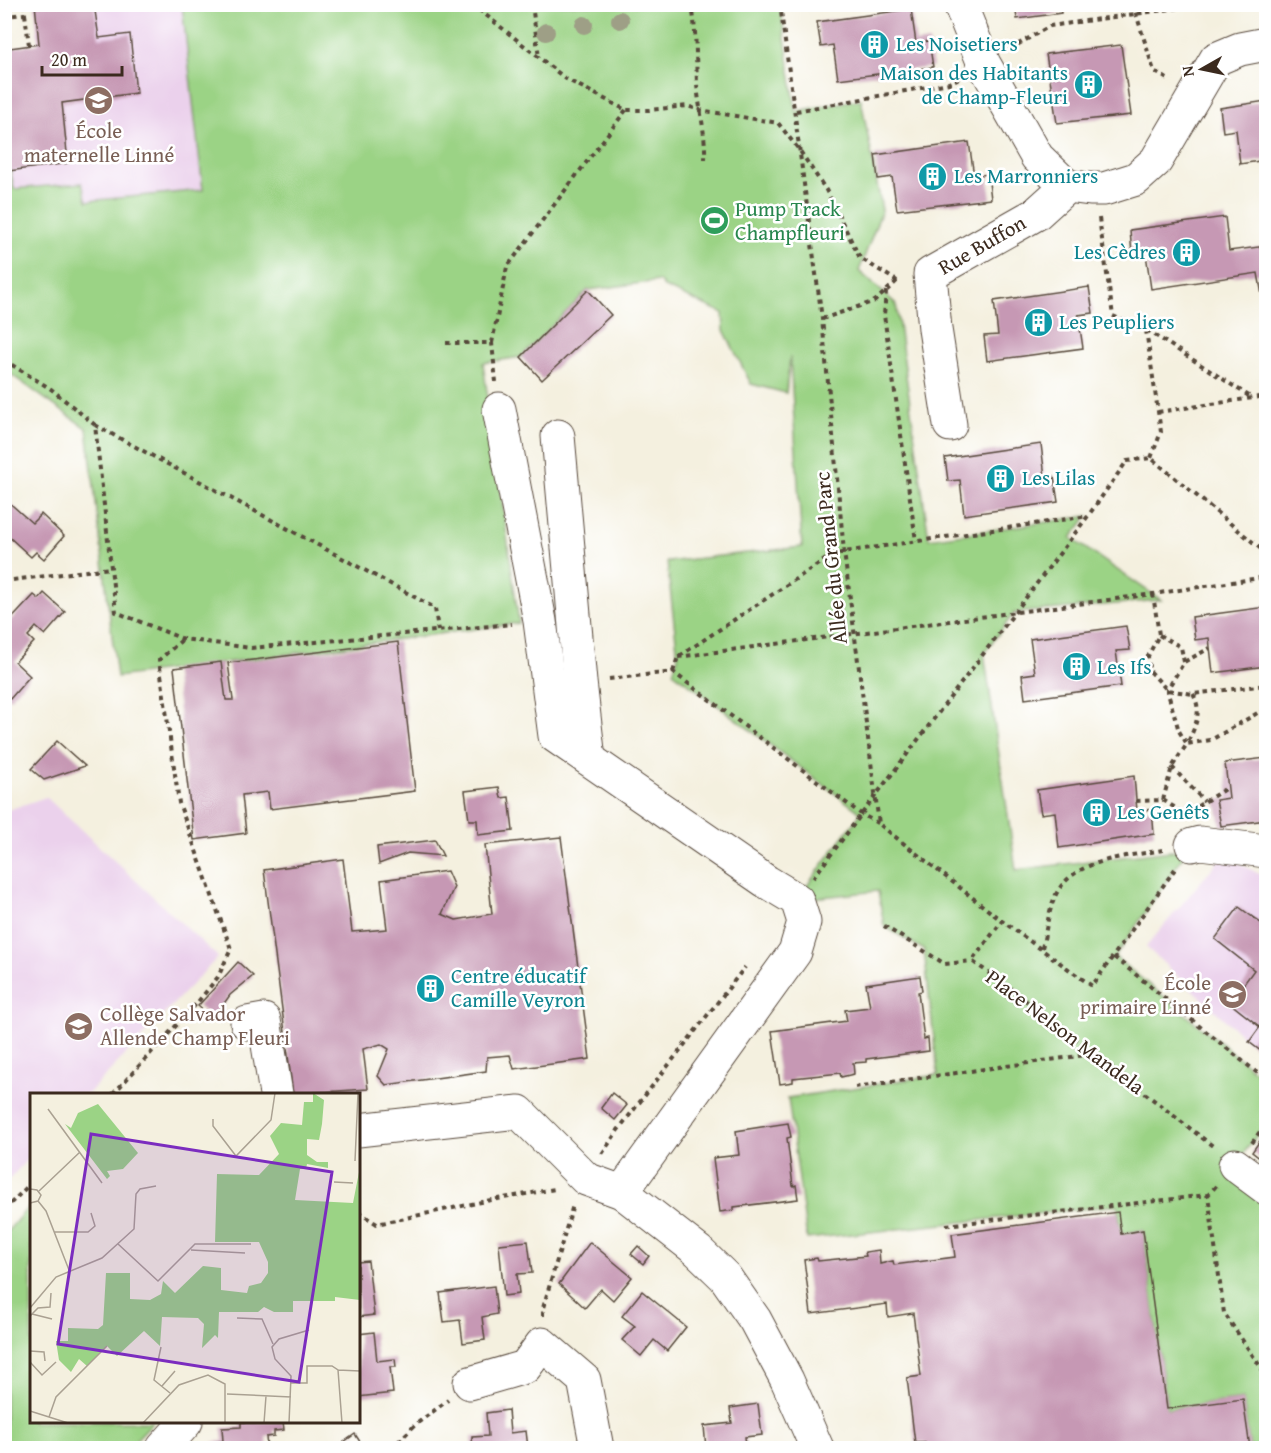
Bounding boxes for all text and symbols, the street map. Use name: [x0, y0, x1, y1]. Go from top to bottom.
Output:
building icon: Les Noisetiers: [859, 28, 891, 60]
place label: Les Noisetiers: [896, 28, 1018, 59]
scale bar: [42, 39, 122, 77]
north arrow: [1172, 39, 1232, 99]
text: 20 m: [51, 46, 87, 73]
place label: Maison des Habitants de Champ-Fleuri: [880, 57, 1068, 112]
text: N: [1174, 64, 1200, 79]
building icon: Maison des Habitants de Champ-Fleuri: [1073, 69, 1105, 101]
school or university icon: École maternelle Linné: [83, 84, 115, 116]
place label: École maternelle Linné: [24, 115, 174, 170]
building icon: Les Marronniers: [917, 160, 949, 192]
place label: Les Marronniers: [954, 160, 1098, 191]
place label: Pump Track Champfleuri: [735, 193, 845, 248]
sports icon: Pump Track Champfleuri: [698, 205, 730, 237]
street label: Rue Buffon: [932, 207, 1032, 282]
place label: Les Cèdres: [1074, 236, 1166, 267]
building icon: Les Cèdres: [1171, 236, 1203, 268]
building icon: Les Peupliers: [1022, 306, 1054, 338]
place label: Les Peupliers: [1059, 306, 1175, 337]
building icon: Les Lilas: [985, 462, 1017, 494]
place label: Les Lilas: [1022, 462, 1095, 493]
street label: Allée du Grand Parc: [806, 470, 855, 646]
building icon: Les Ifs: [1060, 651, 1092, 683]
place label: Les Ifs: [1097, 651, 1152, 682]
building icon: Les Genêts: [1080, 796, 1112, 828]
place label: Les Genêts: [1117, 796, 1210, 827]
place label: Centre éducatif Camille Veyron: [451, 960, 588, 1015]
street label: Place Nelson Mandela: [979, 962, 1151, 1102]
place label: École primaire Linné: [1080, 967, 1211, 1022]
building icon: Centre éducatif Camille Veyron: [414, 972, 446, 1004]
school or university icon: École primaire Linné: [1216, 979, 1248, 1011]
place label: Collège Salvador Allende Champ Fleuri: [100, 998, 290, 1053]
school or university icon: Collège Salvador Allende Champ Fleuri: [63, 1010, 95, 1042]
inset map: [30, 1093, 360, 1423]

